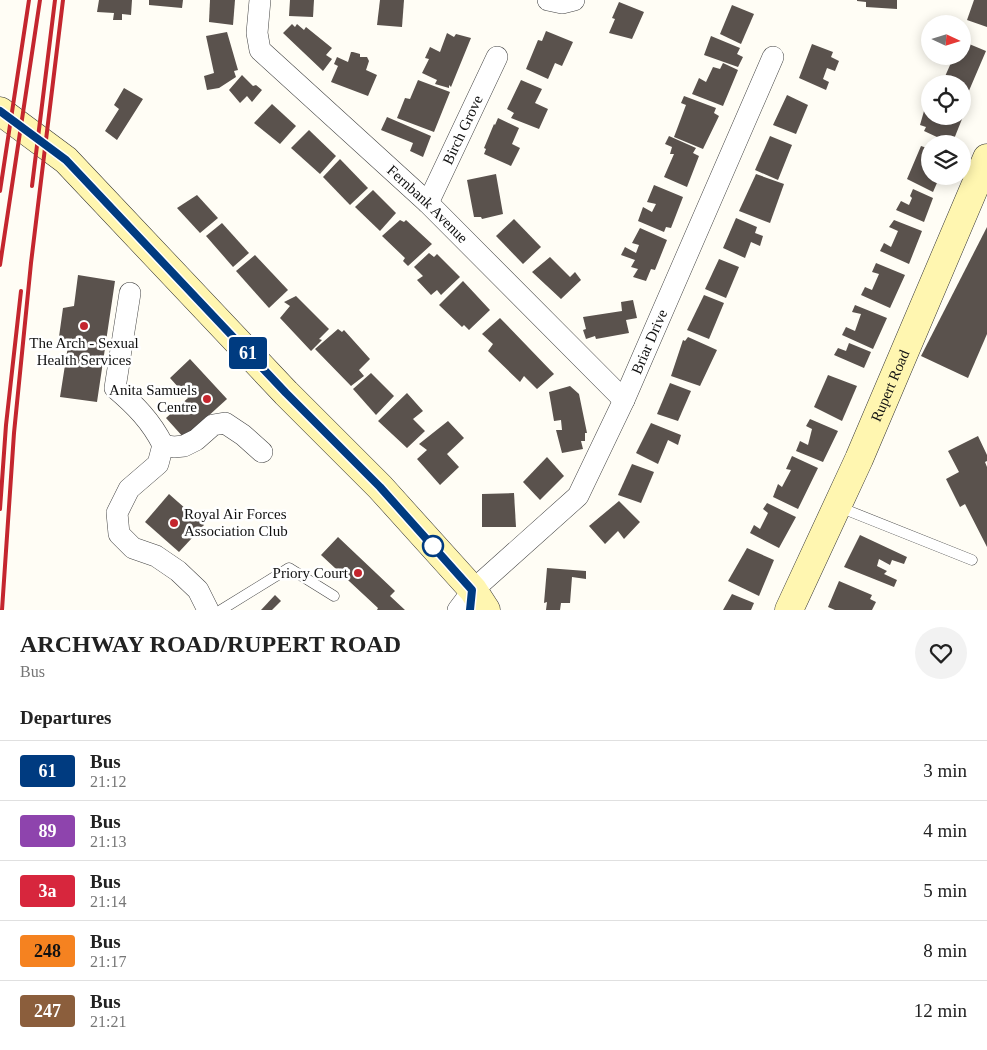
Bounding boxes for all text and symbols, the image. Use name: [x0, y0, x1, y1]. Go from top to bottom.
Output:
north arrow: [921, 15, 971, 65]
map controls: [921, 15, 971, 185]
button: locate: [921, 75, 971, 125]
street label: Birch Grove: [439, 92, 486, 167]
button: layers: [921, 135, 971, 185]
street label: Fernbank Avenue: [384, 162, 471, 246]
street label: Briar Drive: [628, 307, 671, 376]
marker: The Arch - Sexual Health Services: [78, 320, 90, 332]
place label: The Arch - Sexual Health Services: [29, 335, 139, 368]
line badge: 61: [226, 337, 270, 369]
text: 61: [239, 343, 257, 363]
street label: Rupert Road: [868, 347, 913, 424]
place label: Anita Samuels Centre: [109, 382, 197, 415]
marker: Anita Samuels Centre: [201, 393, 213, 405]
place label: Royal Air Forces Association Club: [184, 506, 288, 539]
marker: Royal Air Forces Association Club: [168, 517, 180, 529]
unlabelled marker: [422, 535, 444, 557]
place label: Priory Court: [273, 565, 349, 581]
marker: Priory Court: [352, 567, 364, 579]
button: heart: [915, 627, 967, 679]
text: ARCHWAY ROAD/RUPERT ROAD: [20, 631, 401, 657]
text: Bus: [20, 663, 45, 680]
text: Departures: [20, 707, 111, 728]
text: Bus: [90, 751, 121, 772]
text: 3 min: [923, 760, 967, 781]
text: 61: [39, 761, 57, 781]
text: 21:12: [90, 773, 126, 790]
text: Bus: [90, 811, 121, 832]
text: 4 min: [923, 820, 967, 841]
text: 89: [39, 821, 57, 841]
text: 21:13: [90, 833, 126, 850]
text: Bus: [90, 871, 121, 892]
text: 5 min: [923, 880, 967, 901]
text: 3a: [39, 881, 57, 901]
text: 21:14: [90, 893, 126, 910]
text: Bus: [90, 931, 121, 952]
text: 8 min: [923, 940, 967, 961]
text: 248: [34, 941, 61, 961]
text: 21:17: [90, 953, 126, 970]
text: Bus: [90, 991, 121, 1012]
text: 12 min: [914, 1000, 967, 1021]
text: 247: [34, 1001, 61, 1021]
text: 21:21: [90, 1013, 126, 1030]

